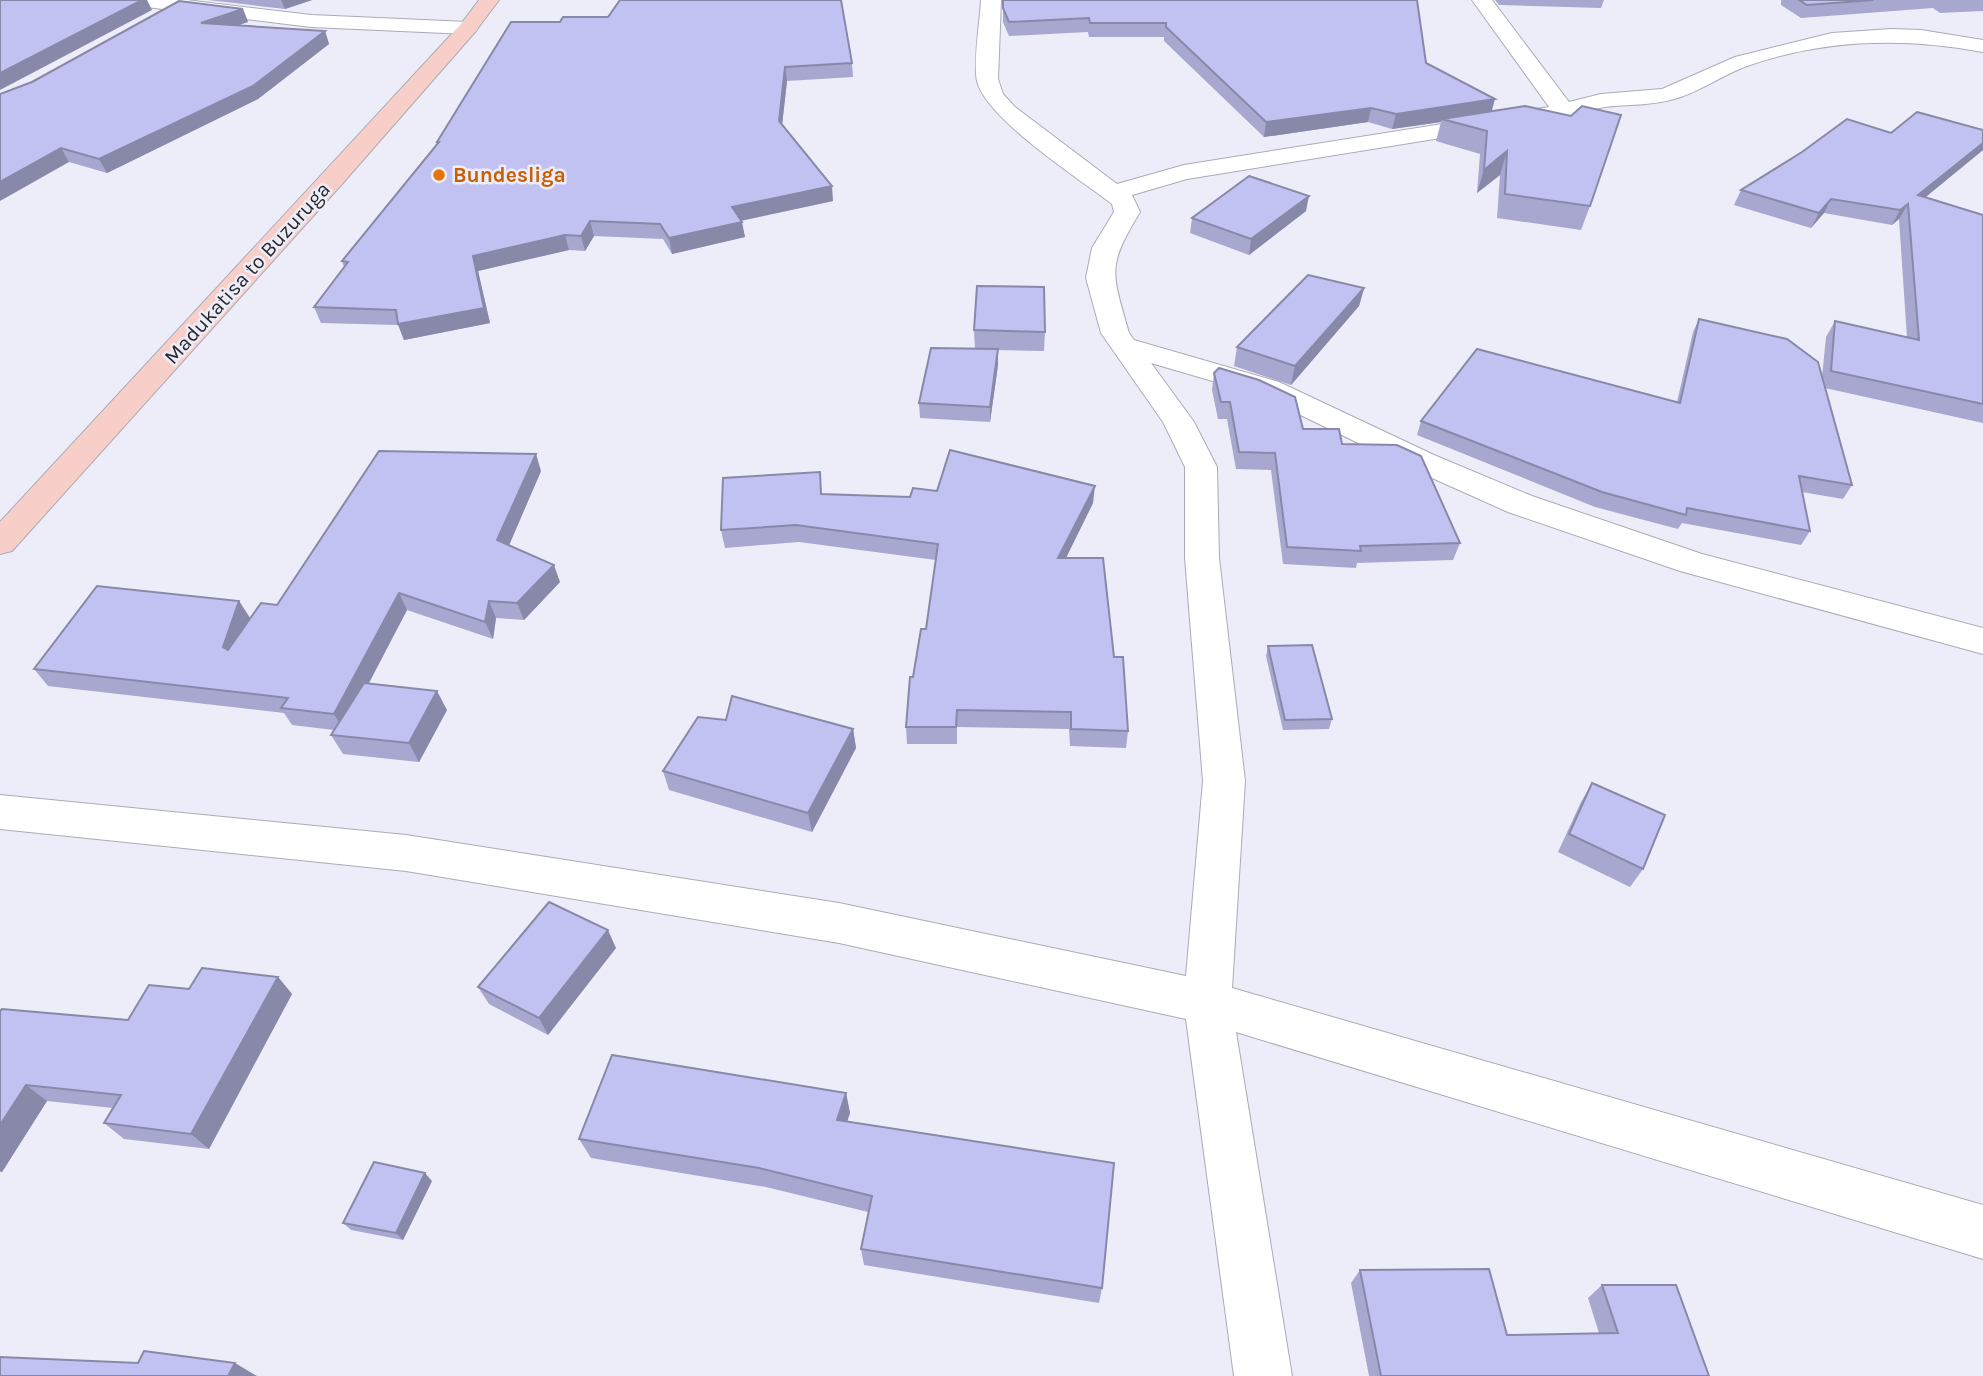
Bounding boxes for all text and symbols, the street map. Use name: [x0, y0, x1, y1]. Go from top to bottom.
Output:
place label: Bundesliga: [453, 163, 566, 187]
marker: Bundesliga: [431, 167, 447, 183]
street label: Madukatisa to Buzuruga: [159, 177, 335, 369]

